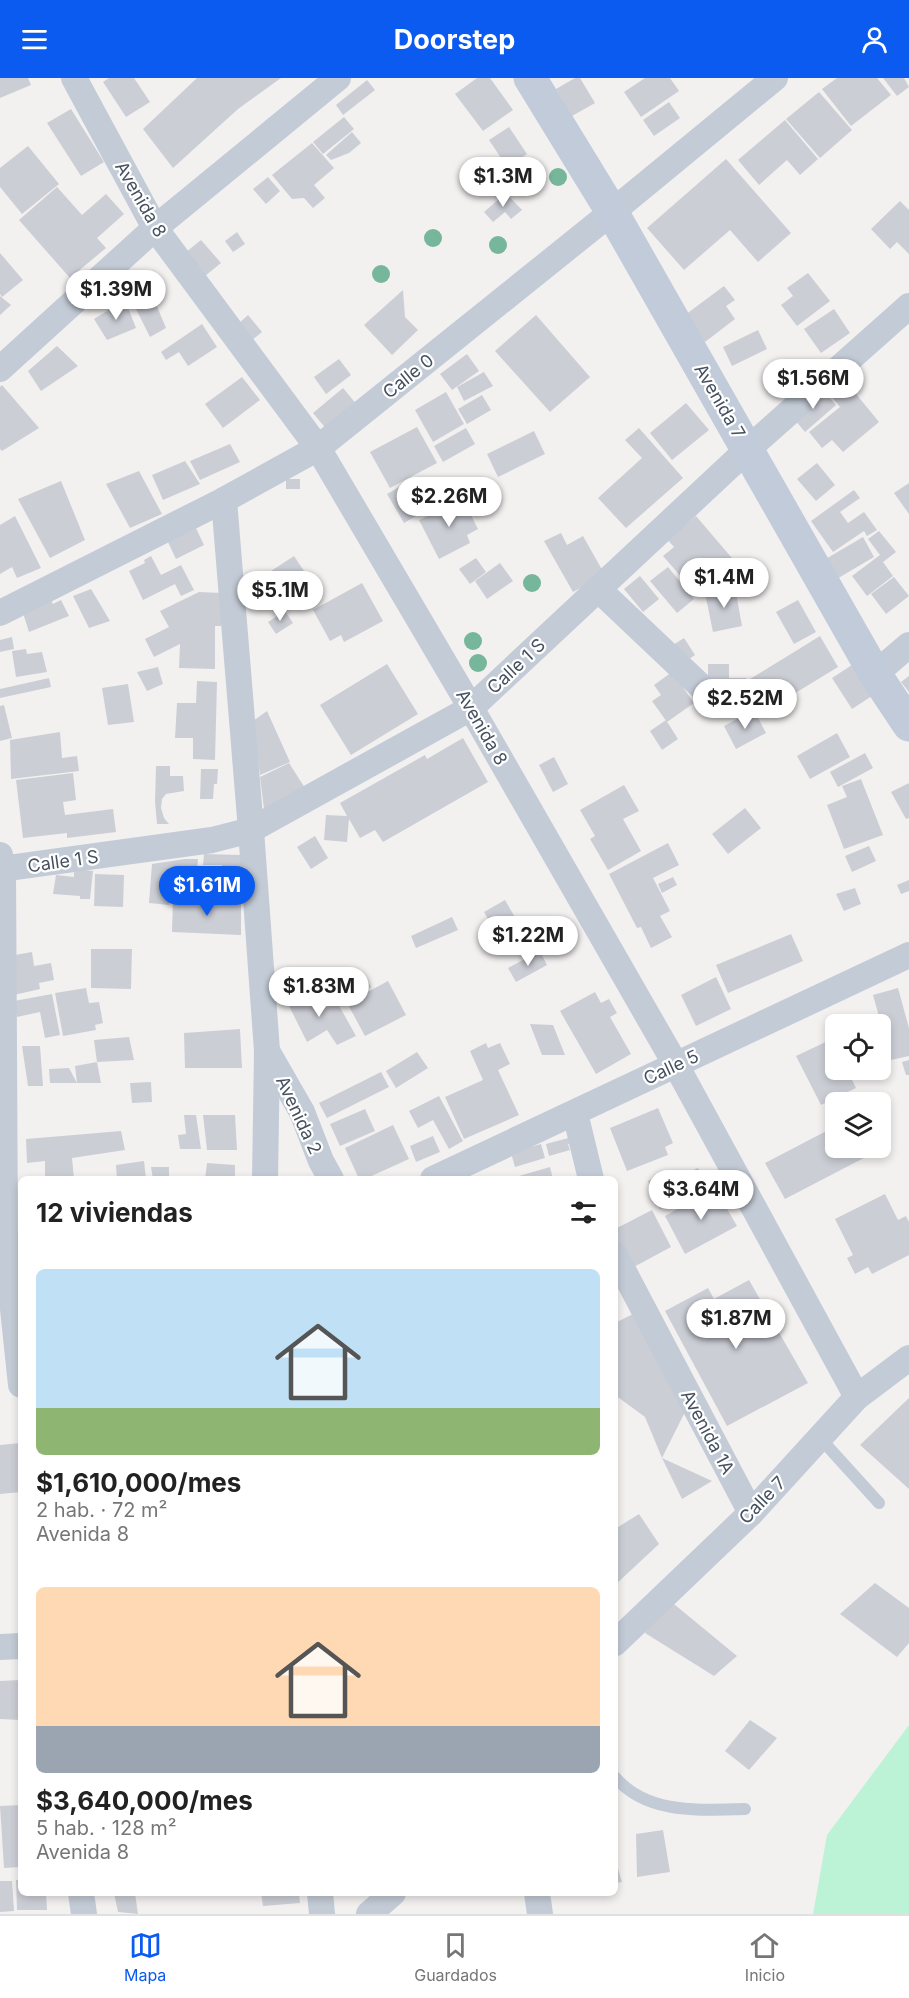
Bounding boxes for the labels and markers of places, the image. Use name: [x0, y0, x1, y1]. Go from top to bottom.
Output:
pin: $1.3M: [461, 157, 545, 208]
pin: $1.39M: [67, 270, 165, 321]
pin: $1.56M: [764, 359, 862, 410]
pin: $2.26M: [400, 477, 498, 528]
pin: $1.4M: [682, 558, 766, 609]
pin: $5.1M: [238, 571, 322, 622]
pin: $2.52M: [696, 679, 794, 730]
pin: $1.61M: [158, 866, 256, 917]
pin: $1.22M: [479, 916, 577, 967]
pin: $1.83M: [270, 967, 368, 1018]
pin: $3.64M: [652, 1170, 750, 1221]
pin: $1.87M: [687, 1299, 785, 1350]

